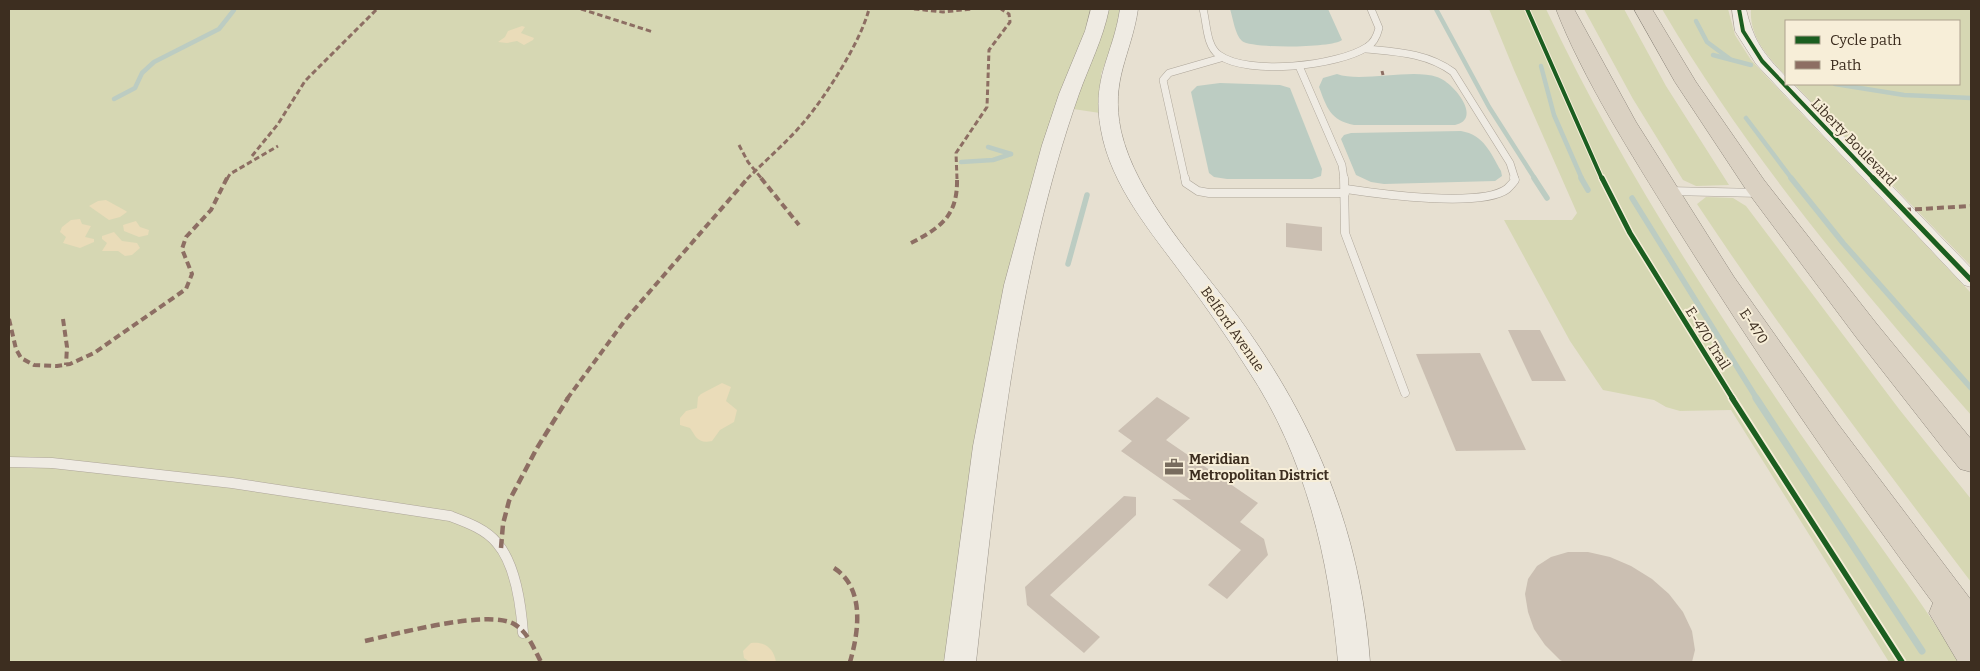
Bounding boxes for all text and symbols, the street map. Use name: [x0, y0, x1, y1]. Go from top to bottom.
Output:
legend: [1785, 20, 1960, 85]
text: Cycle path: [1830, 31, 1902, 49]
text: Path: [1830, 56, 1862, 74]
street label: Liberty Boulevard: [1808, 95, 1900, 190]
street label: Belford Avenue: [1197, 284, 1268, 375]
street label: E-470 Trail: [1682, 304, 1734, 373]
street label: E-470: [1736, 305, 1771, 347]
place label: Meridian Metropolitan District: [1189, 451, 1330, 484]
office icon: Meridian Metropolitan District: [1163, 456, 1185, 478]

